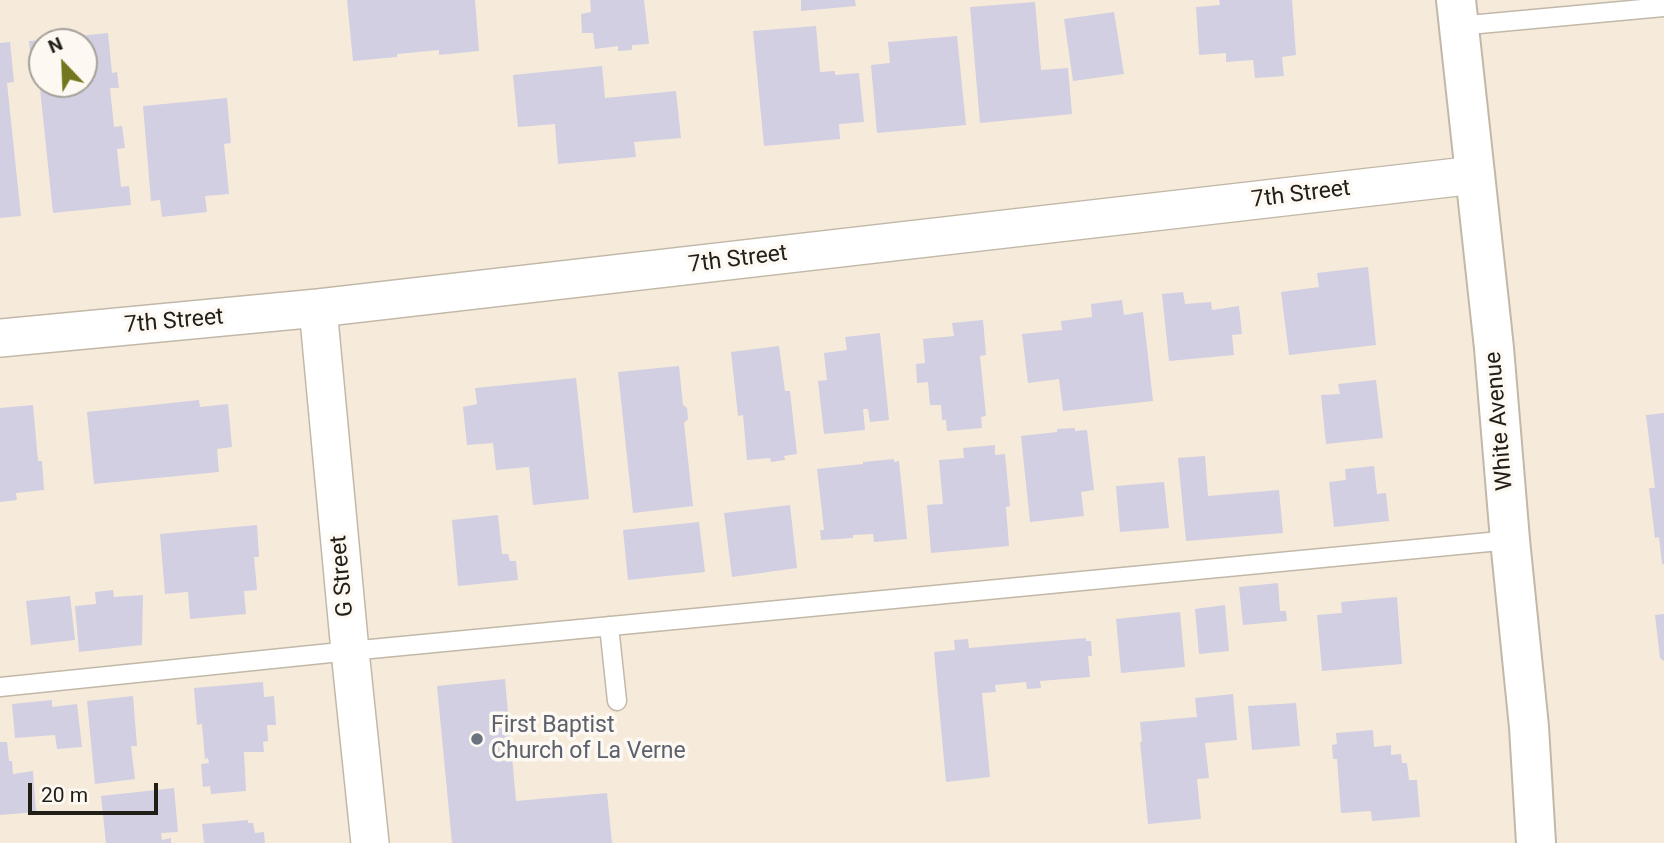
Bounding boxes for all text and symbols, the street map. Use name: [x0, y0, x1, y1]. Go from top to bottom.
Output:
north arrow: [28, 28, 98, 98]
text: N: [45, 32, 66, 58]
street label: 7th Street: [1250, 175, 1352, 215]
street label: 7th Street: [687, 240, 789, 280]
street label: 7th Street: [123, 304, 225, 340]
street label: White Avenue: [1480, 350, 1520, 492]
street label: G Street: [326, 534, 360, 618]
place label: First Baptist Church of La Verne: [491, 712, 686, 766]
marker: First Baptist Church of La Verne: [469, 731, 485, 747]
scale bar: [32, 770, 161, 814]
text: 20 m: [41, 783, 88, 807]

